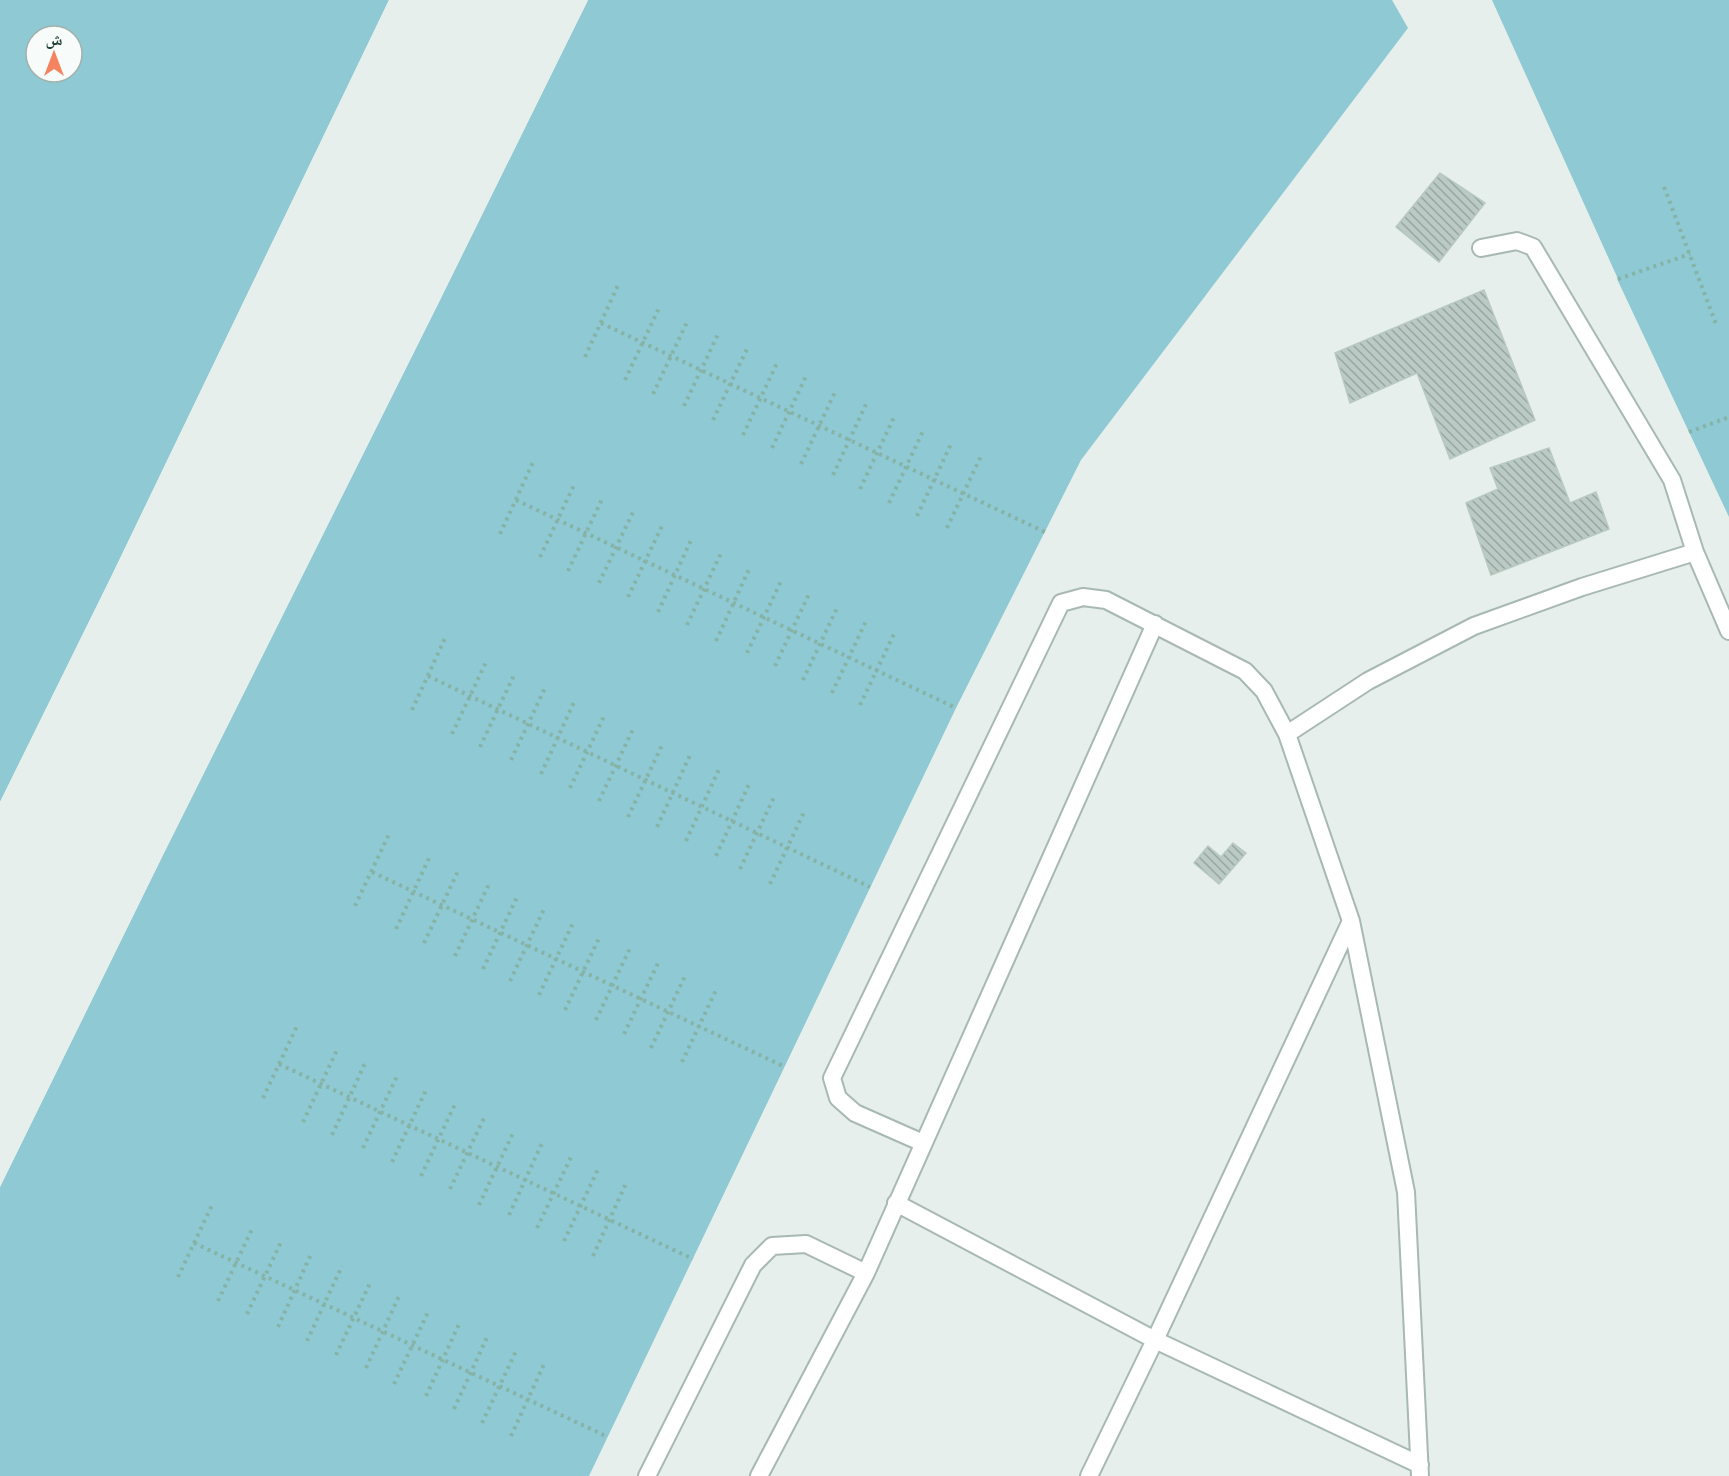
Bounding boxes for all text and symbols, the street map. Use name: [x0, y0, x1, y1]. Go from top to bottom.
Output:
north arrow: [24, 24, 84, 84]
text: ش: [46, 29, 63, 51]

